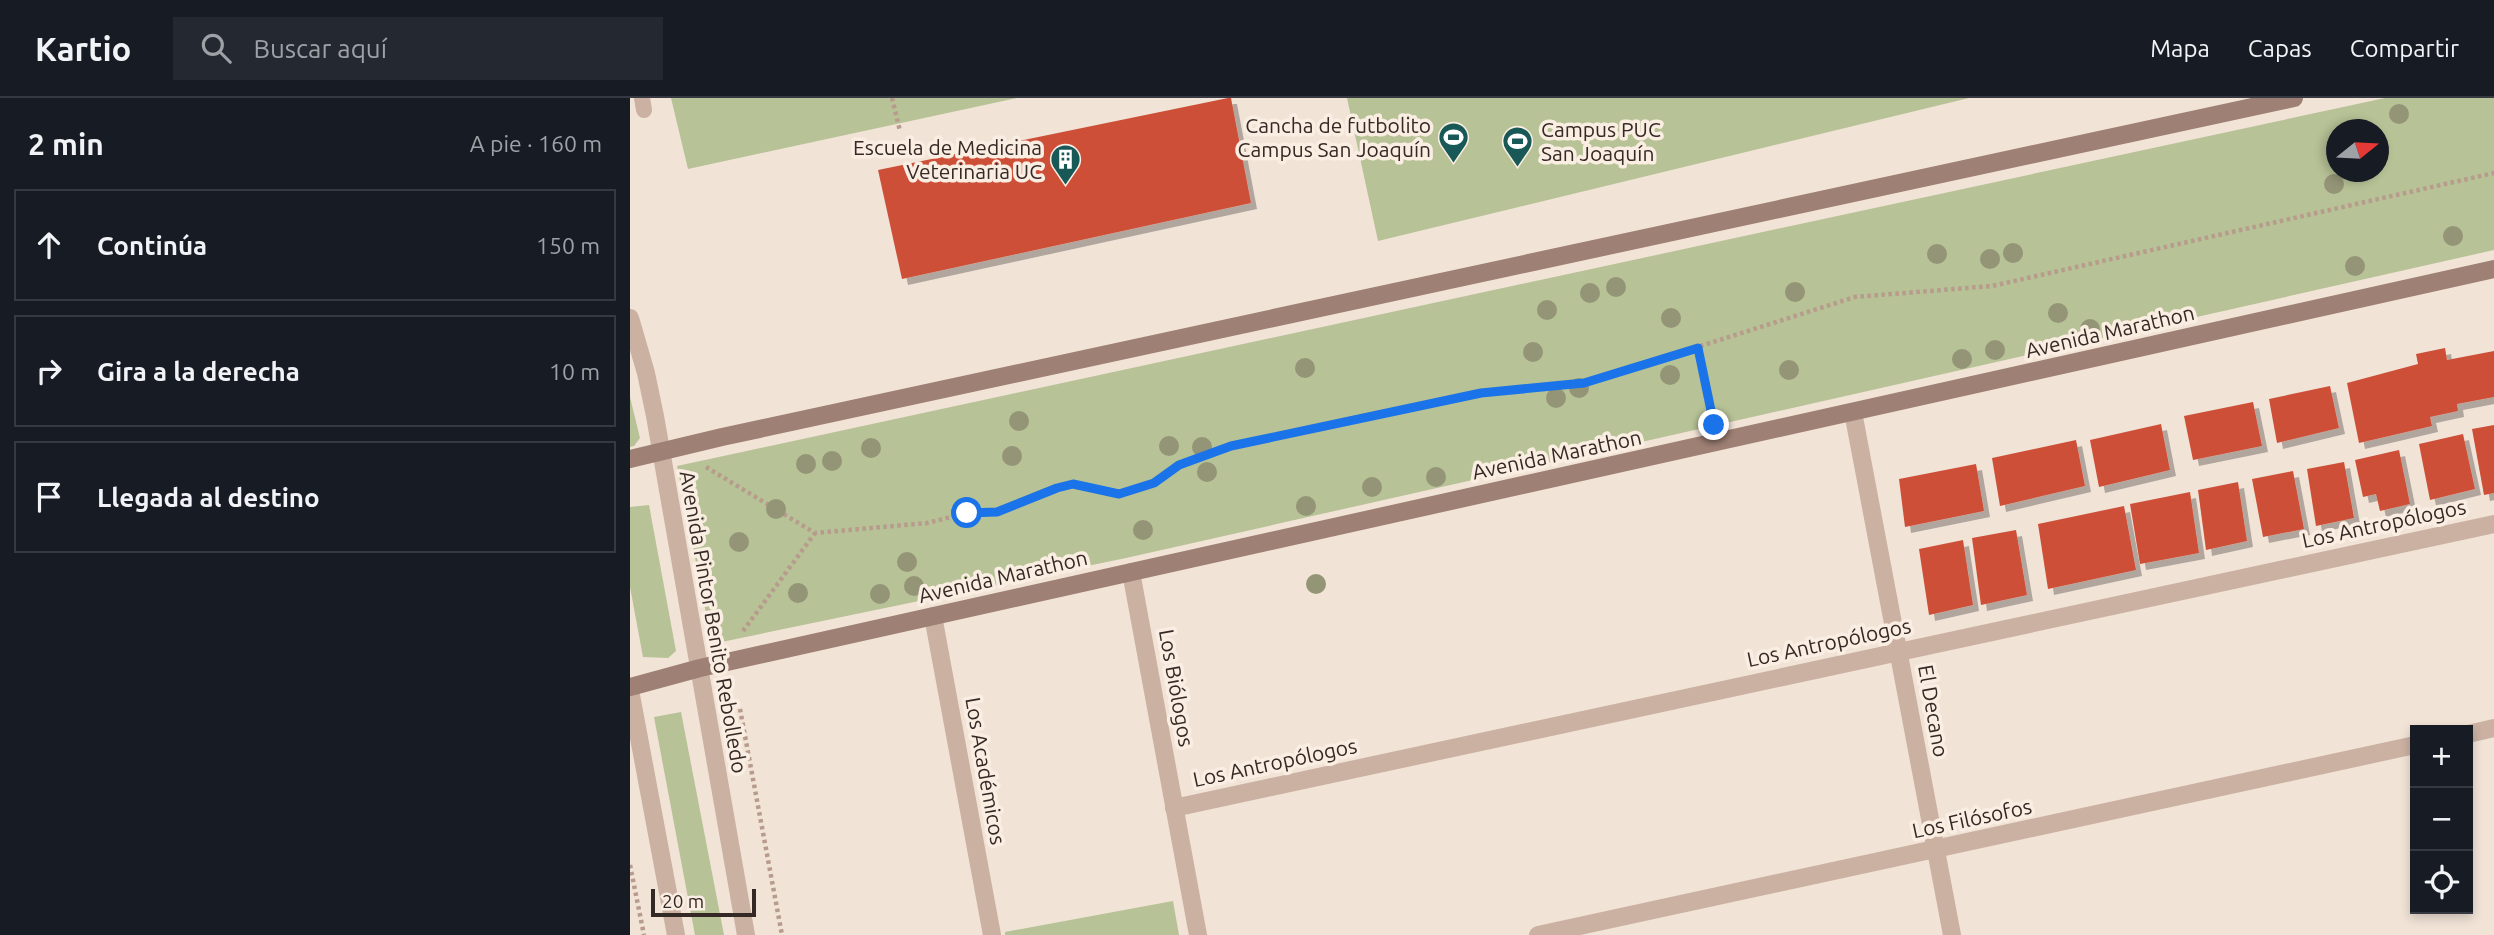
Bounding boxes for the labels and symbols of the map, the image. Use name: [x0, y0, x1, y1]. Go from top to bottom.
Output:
place label: Cancha de futbolito Campus San Joaquín: [1238, 113, 1431, 161]
place label: Campus PUC San Joaquín: [1541, 117, 1661, 165]
north arrow: [2326, 119, 2389, 182]
sports icon: Cancha de futbolito Campus San Joaquín: [1437, 121, 1471, 165]
sports icon: Campus PUC San Joaquín: [1501, 125, 1535, 169]
place label: Escuela de Medicina Veterinaria UC: [853, 135, 1042, 183]
building icon: Escuela de Medicina Veterinaria UC: [1048, 143, 1082, 187]
street label: Avenida Marathon: [2023, 300, 2196, 362]
route end: [1698, 409, 1729, 440]
street label: Avenida Marathon: [1470, 424, 1644, 484]
street label: Avenida Pintor Benito Rebolledo: [676, 469, 752, 775]
street label: Los Antropólogos: [2300, 494, 2468, 552]
route start: [951, 497, 982, 528]
street label: Avenida Marathon: [916, 545, 1089, 607]
street label: Los Antropólogos: [1745, 613, 1913, 671]
street label: Los Biólogos: [1155, 627, 1199, 748]
street label: El Decano: [1914, 663, 1954, 759]
street label: Los Académicos: [961, 695, 1011, 846]
street label: Los Antropólogos: [1191, 733, 1359, 791]
street label: Los Filósofos: [1910, 794, 2034, 842]
scale bar: [651, 886, 756, 918]

